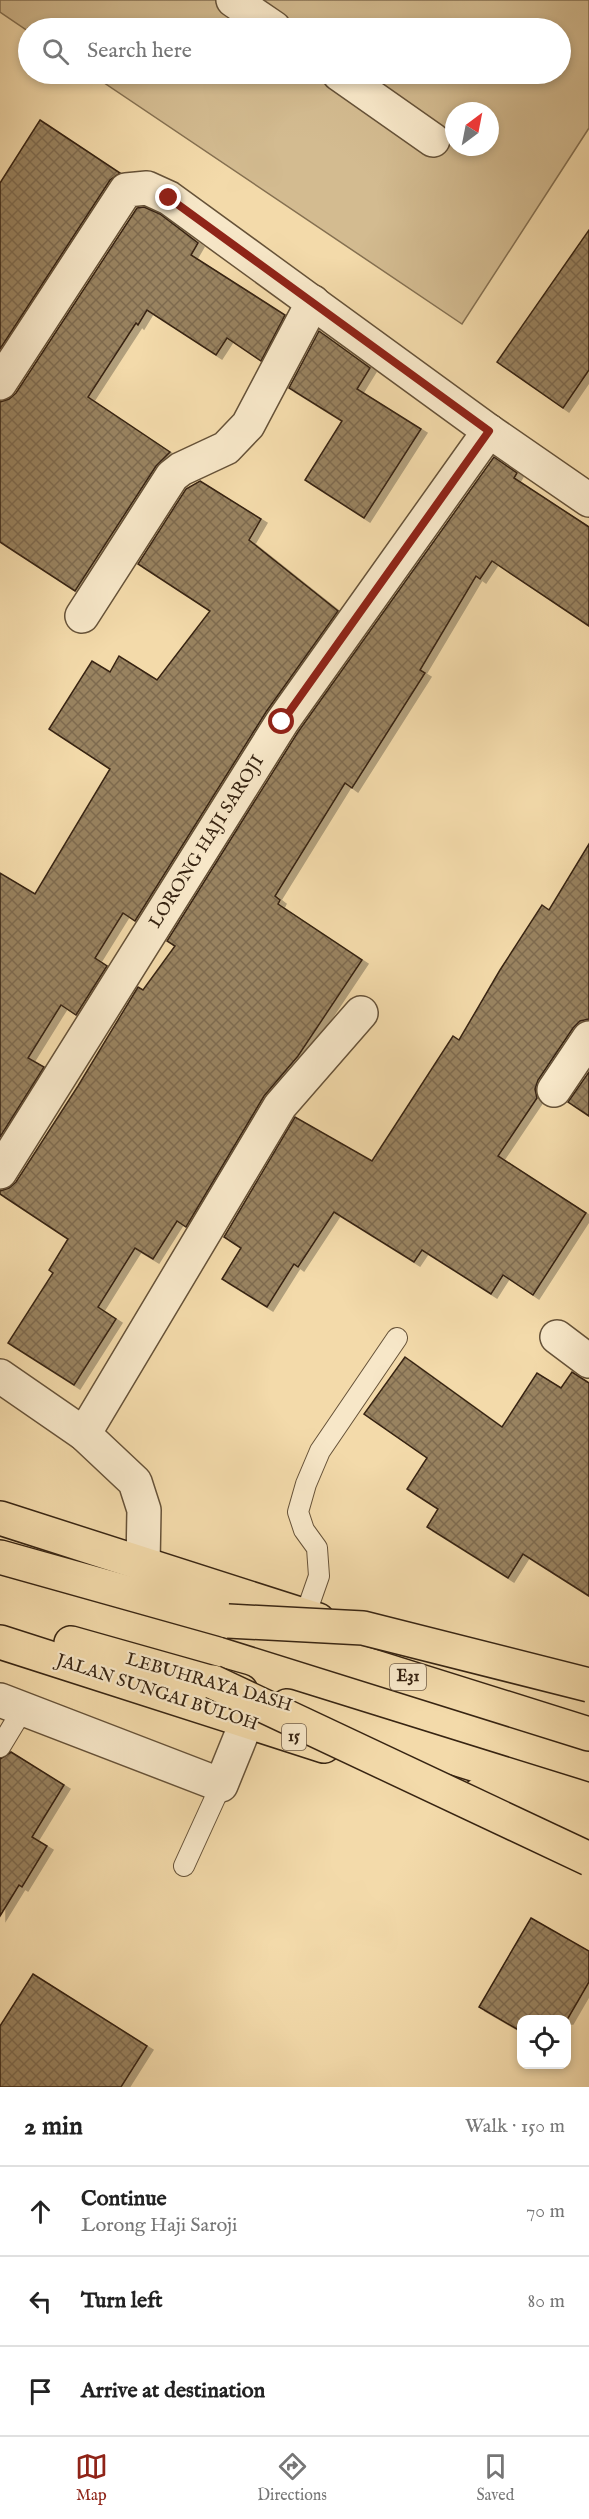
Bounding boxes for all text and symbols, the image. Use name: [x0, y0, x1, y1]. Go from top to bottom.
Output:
search box: [18, 18, 571, 84]
icon: search: [39, 35, 72, 68]
text: Search here: [87, 37, 192, 65]
north arrow: [445, 102, 499, 156]
route end: [155, 184, 181, 210]
route start: [268, 708, 294, 734]
street label: LORONG HAJI SAROJI: [144, 751, 270, 933]
street label: LEBUHRAYA DASH: [123, 1648, 295, 1718]
street label: JALAN SUNGAI BULOH: [51, 1649, 261, 1737]
road number: E31: [390, 1664, 426, 1690]
road number: 15: [282, 1724, 306, 1750]
map controls: [517, 2015, 571, 2069]
button: locate: [517, 2015, 571, 2069]
text: 2 min: [24, 2110, 83, 2143]
text: Walk · 150 m: [465, 2114, 565, 2139]
text: Continue: [81, 2185, 167, 2213]
icon: ahead: [24, 2195, 57, 2228]
text: 70 m: [526, 2199, 565, 2224]
text: Lorong Haji Saroji: [81, 2213, 237, 2238]
icon: left: [24, 2285, 57, 2318]
text: Turn left: [81, 2287, 163, 2315]
text: 80 m: [528, 2289, 565, 2314]
icon: arrive: [24, 2375, 57, 2408]
text: Arrive at destination: [81, 2377, 265, 2405]
tab: Map: [75, 2450, 108, 2506]
tab: Directions: [257, 2450, 327, 2506]
tab: Saved: [476, 2450, 514, 2506]

